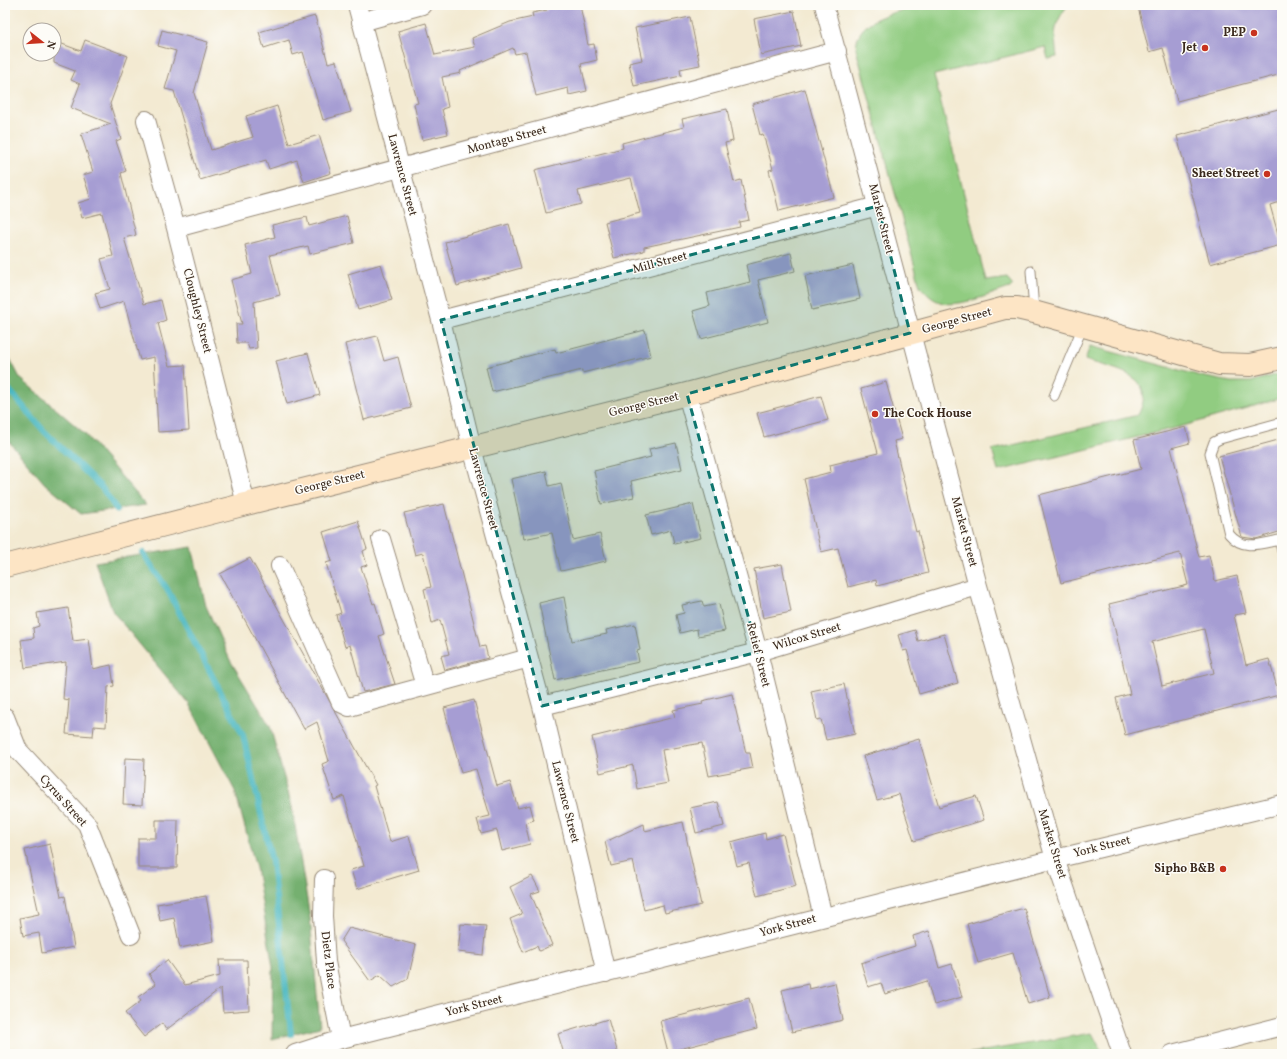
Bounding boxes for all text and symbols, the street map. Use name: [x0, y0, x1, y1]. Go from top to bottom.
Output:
north arrow: [22, 22, 62, 62]
place label: PEP: [1223, 25, 1246, 41]
marker: PEP: [1249, 28, 1259, 38]
text: N: [42, 38, 58, 51]
place label: Jet: [1181, 40, 1197, 56]
marker: Jet: [1200, 43, 1210, 53]
street label: Montagu Street: [466, 122, 548, 158]
street label: Lawrence Street: [383, 132, 421, 218]
place label: Sheet Street: [1192, 166, 1259, 182]
marker: Sheet Street: [1262, 169, 1272, 179]
street label: Market Street: [864, 182, 898, 256]
street label: Mill Street: [631, 248, 689, 278]
street label: Cloughley Street: [179, 267, 215, 355]
street label: George Street: [920, 304, 994, 338]
street label: George Street: [607, 389, 681, 421]
place label: The Cock House: [883, 406, 972, 422]
marker: The Cock House: [870, 409, 880, 419]
street label: Lawrence Street: [464, 446, 502, 532]
street label: George Street: [293, 467, 367, 499]
street label: Market Street: [947, 495, 981, 569]
street label: Wilcox Street: [771, 619, 843, 655]
street label: Retief Street: [742, 621, 774, 689]
street label: Lawrence Street: [547, 759, 583, 845]
street label: Cyrus Street: [35, 772, 91, 830]
street label: Market Street: [1034, 807, 1070, 881]
street label: York Street: [1072, 832, 1132, 862]
place label: Sipho B&B: [1154, 861, 1215, 877]
marker: Sipho B&B: [1218, 864, 1228, 874]
street label: York Street: [758, 911, 818, 941]
street label: Dietz Place: [317, 930, 340, 990]
street label: York Street: [444, 991, 504, 1021]

